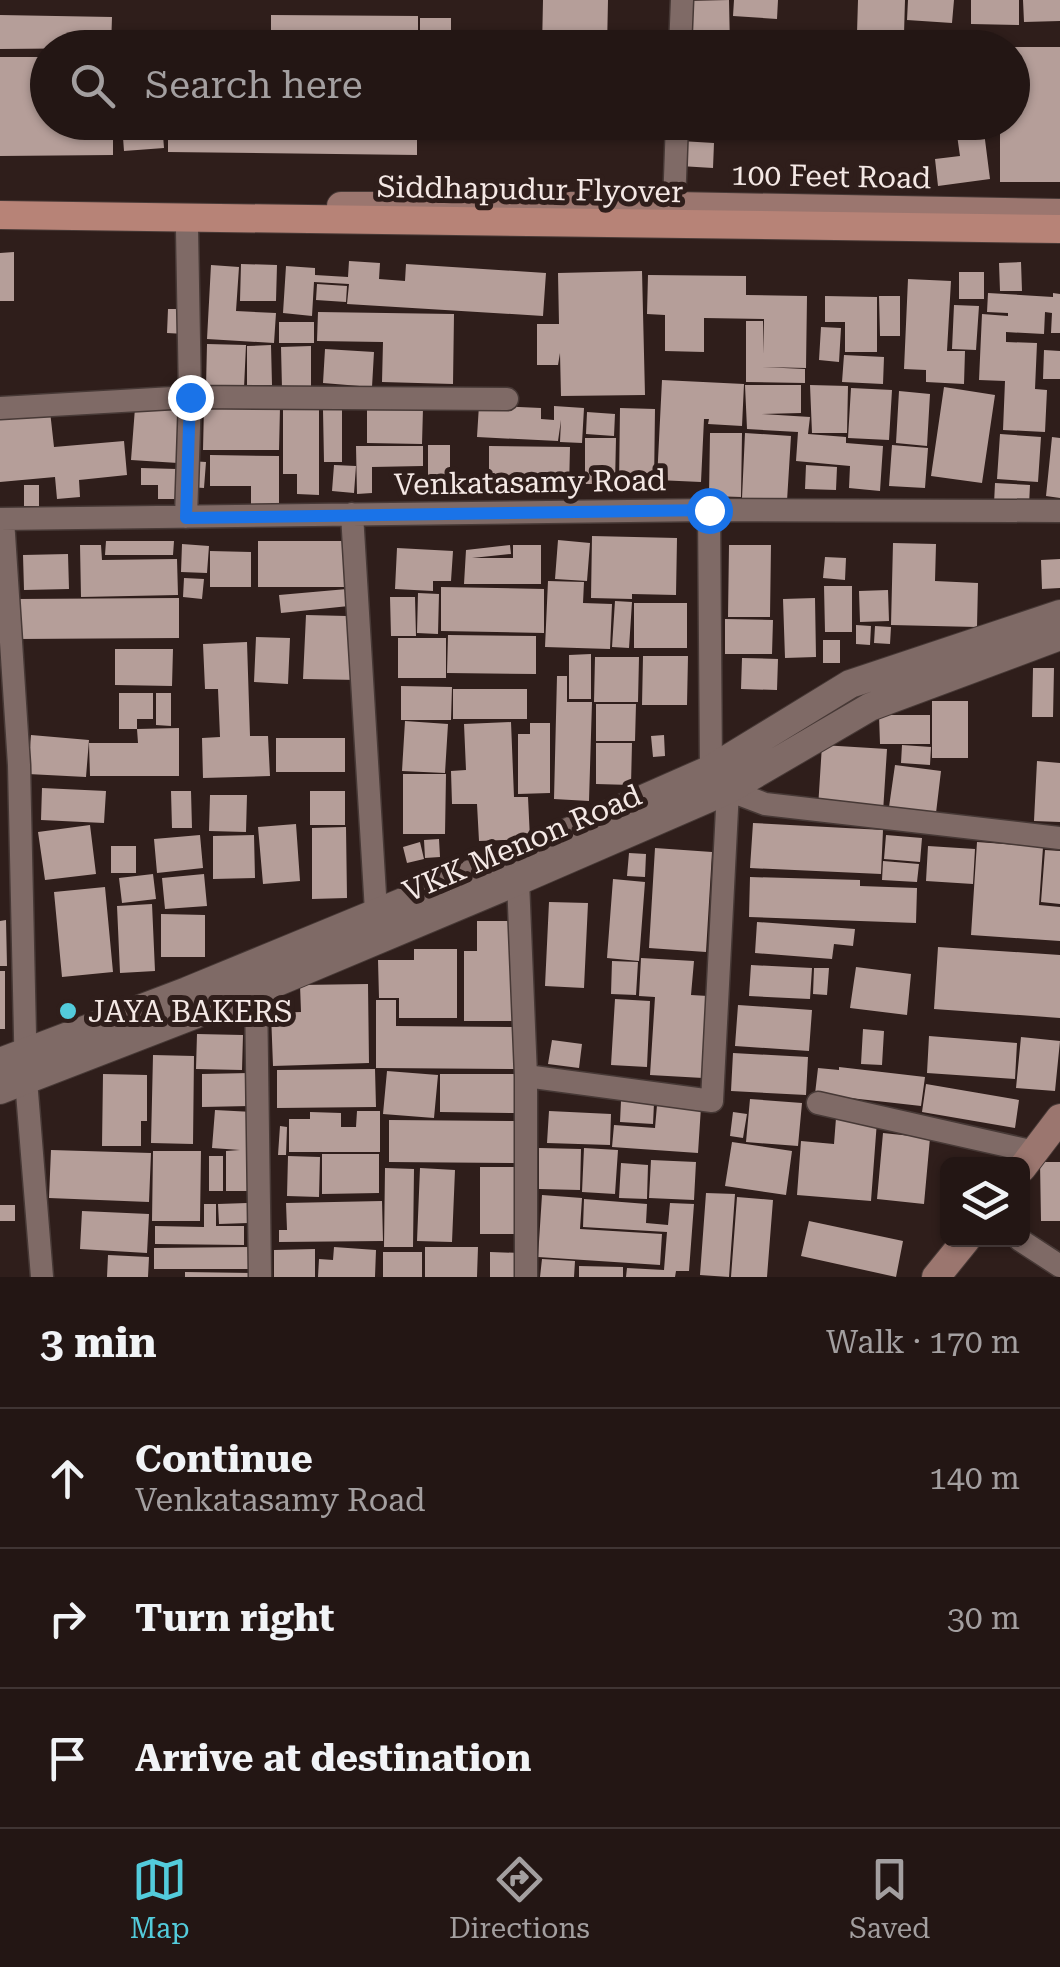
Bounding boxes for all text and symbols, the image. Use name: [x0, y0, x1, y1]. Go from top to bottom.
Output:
search box: [30, 30, 1030, 140]
icon: search: [65, 58, 120, 113]
text: Search here: [145, 63, 363, 107]
street label: 100 Feet Road: [731, 157, 931, 195]
street label: Siddhapudur Flyover: [377, 169, 683, 209]
route end: [168, 375, 214, 421]
street label: Venkatasamy Road: [394, 462, 666, 502]
route start: [687, 488, 733, 534]
street label: VKK Menon Road: [398, 777, 646, 909]
place label: JAYA BAKERS: [88, 994, 292, 1029]
marker: JAYA BAKERS: [57, 1000, 79, 1022]
map controls: [940, 1157, 1030, 1247]
button: layers: [940, 1157, 1030, 1247]
text: 3 min: [40, 1318, 157, 1367]
text: Walk · 170 m: [826, 1323, 1020, 1361]
text: Continue: [135, 1437, 313, 1481]
icon: ahead: [40, 1451, 95, 1506]
text: 140 m: [929, 1459, 1020, 1497]
text: Venkatasamy Road: [135, 1481, 426, 1519]
icon: right: [40, 1591, 95, 1646]
text: Turn right: [135, 1596, 334, 1640]
text: 30 m: [947, 1599, 1020, 1637]
icon: arrive: [40, 1731, 95, 1786]
text: Arrive at destination: [135, 1736, 531, 1780]
tab: Map: [130, 1852, 190, 1945]
tab: Directions: [449, 1852, 590, 1945]
tab: Saved: [849, 1852, 930, 1945]

